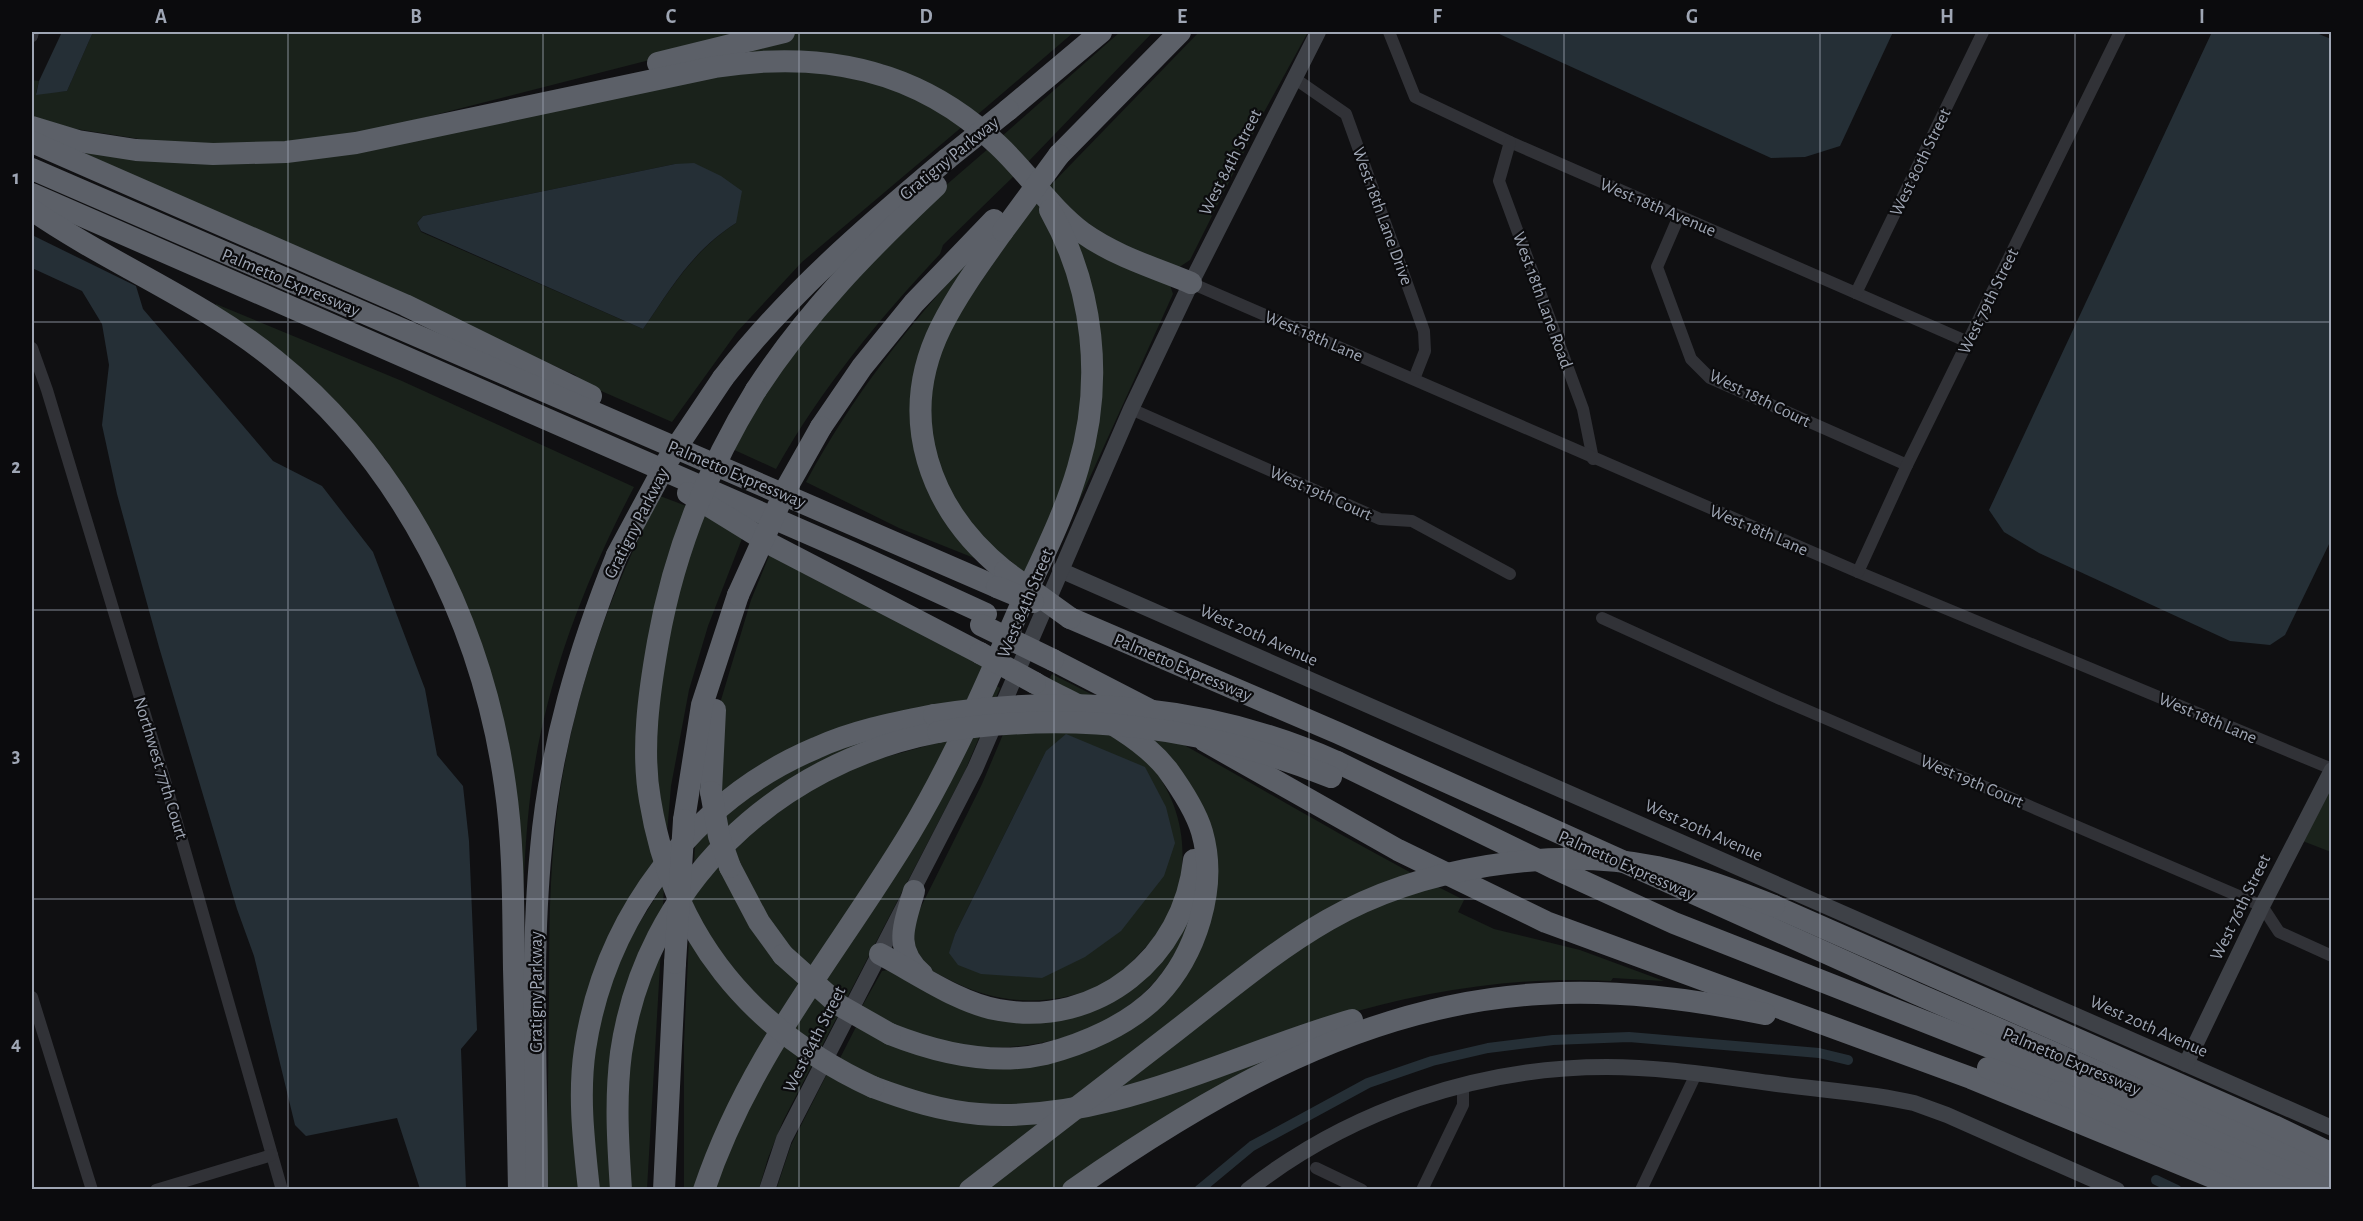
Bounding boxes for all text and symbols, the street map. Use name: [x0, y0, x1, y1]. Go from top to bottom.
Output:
text: A: [155, 7, 167, 27]
text: B: [410, 7, 422, 27]
text: C: [666, 7, 677, 27]
text: D: [919, 7, 933, 27]
text: E: [1177, 7, 1187, 27]
text: F: [1432, 7, 1442, 27]
text: G: [1686, 7, 1698, 27]
text: H: [1940, 7, 1954, 27]
text: I: [2199, 7, 2205, 27]
street label: West 80th Street: [1887, 105, 1955, 219]
street label: West 84th Street: [1196, 106, 1265, 218]
street label: Gratigny Parkway: [897, 113, 1003, 204]
street label: West 18th Lane Drive: [1349, 145, 1415, 288]
text: 1: [12, 168, 20, 188]
street label: West 18th Avenue: [1597, 175, 1718, 240]
street label: West 18th Lane Road: [1509, 230, 1575, 371]
street label: West 79th Street: [1956, 245, 2022, 357]
street label: Palmetto Expressway: [219, 246, 362, 320]
street label: West 18th Lane: [1262, 308, 1365, 366]
street label: West 18th Court: [1706, 367, 1813, 431]
street label: Palmetto Expressway: [665, 438, 808, 512]
text: 2: [11, 457, 21, 477]
street label: West 19th Court: [1267, 463, 1375, 525]
street label: Gratigny Parkway: [601, 465, 673, 582]
street label: West 18th Lane: [1707, 502, 1810, 560]
street label: West 84th Street: [995, 546, 1057, 661]
street label: West 20th Avenue: [1197, 602, 1320, 670]
street label: Palmetto Expressway: [1111, 631, 1254, 705]
street label: West 18th Lane: [2156, 690, 2259, 748]
street label: Northwest 77th Court: [130, 695, 190, 842]
text: 3: [12, 746, 20, 766]
street label: West 19th Court: [1917, 752, 2026, 812]
street label: West 20th Avenue: [1642, 797, 1765, 865]
street label: Palmetto Expressway: [1555, 828, 1698, 904]
street label: West 76th Street: [2208, 851, 2274, 963]
street label: Gratigny Parkway: [528, 931, 546, 1053]
street label: West 84th Street: [780, 983, 849, 1095]
street label: West 20th Avenue: [2087, 993, 2210, 1061]
street label: Palmetto Expressway: [2000, 1025, 2143, 1099]
text: 4: [11, 1034, 21, 1054]

